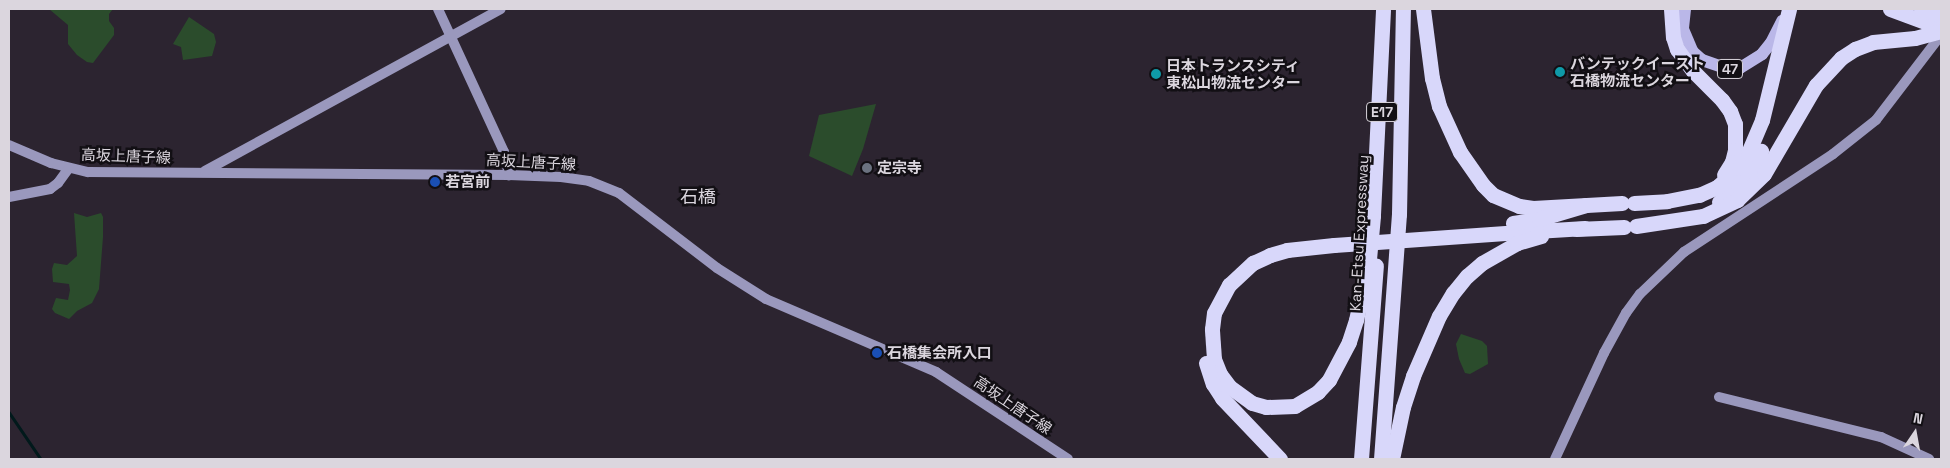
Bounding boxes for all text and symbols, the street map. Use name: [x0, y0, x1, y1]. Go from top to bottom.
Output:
place label: バンテックイースト 石橋物流センター: [1570, 54, 1705, 89]
place label: 日本トランスシティ 東松山物流センター: [1166, 56, 1301, 91]
road number: 47: [1716, 58, 1744, 80]
marker: バンテックイースト 石橋物流センター: [1554, 66, 1566, 78]
marker: 日本トランスシティ 東松山物流センター: [1150, 68, 1162, 80]
road number: E17: [1366, 100, 1398, 124]
street label: 高坂上唐子線: [81, 145, 171, 167]
street label: 高坂上唐子線: [486, 151, 576, 173]
street label: Kan-Etsu Expressway: [1346, 154, 1372, 312]
place label: 定宗寺: [877, 159, 922, 177]
marker: 定宗寺: [861, 162, 873, 174]
place label: 若宮前: [445, 173, 490, 191]
marker: 若宮前: [429, 176, 441, 188]
district label: 石橋: [680, 186, 716, 208]
place label: 石橋集会所入口: [887, 344, 992, 362]
marker: 石橋集会所入口: [871, 347, 883, 359]
street label: 高坂上唐子線: [971, 372, 1055, 438]
north arrow: [1890, 408, 1940, 458]
text: N: [1912, 409, 1925, 428]

